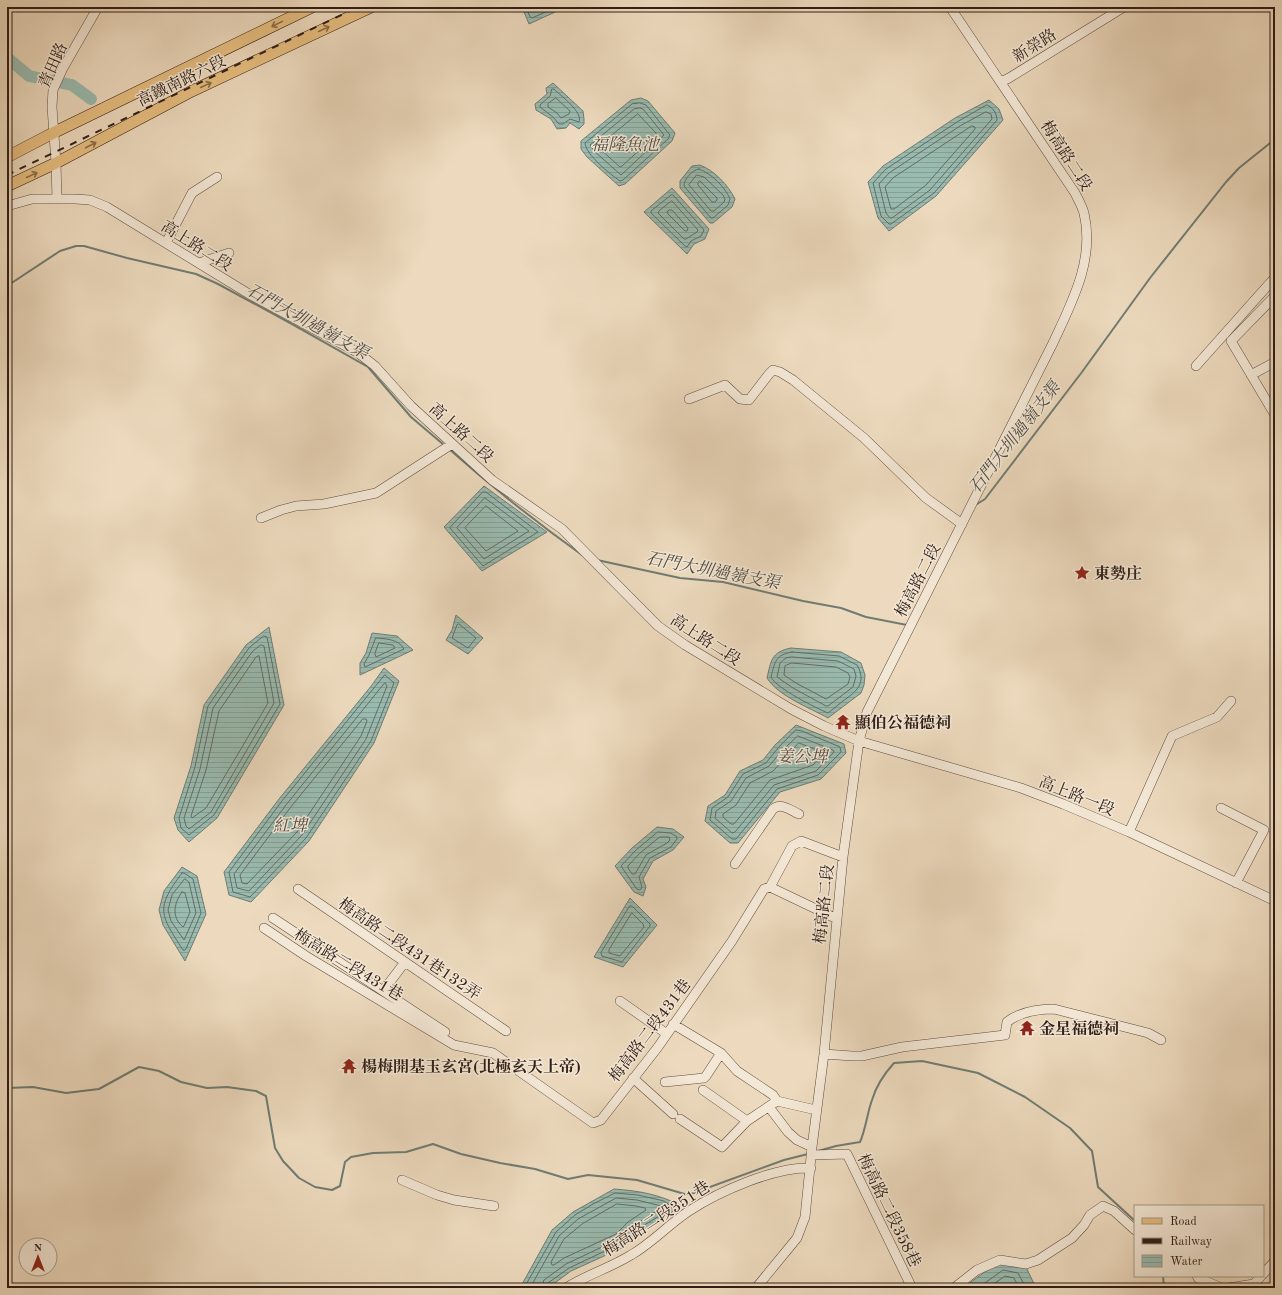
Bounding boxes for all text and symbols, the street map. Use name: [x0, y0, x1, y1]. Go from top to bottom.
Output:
one-way arrow: [272, 21, 284, 28]
one-way arrow: [317, 25, 329, 32]
street label: 新榮路: [1009, 25, 1060, 66]
street label: 青田路: [35, 40, 71, 91]
street label: 高鐵南路六段: [134, 52, 229, 110]
one-way arrow: [200, 81, 212, 88]
street label: 梅高路二段: [1037, 117, 1095, 194]
water label: 福隆魚池: [591, 135, 661, 154]
one-way arrow: [85, 140, 97, 148]
one-way arrow: [25, 171, 37, 178]
street label: 高上路二段: [158, 217, 235, 275]
water label: 石門大圳過嶺支渠: [244, 280, 374, 364]
water label: 石門大圳過嶺支渠: [965, 376, 1065, 497]
street label: 高上路二段: [426, 399, 497, 466]
street label: 梅高路二段: [892, 541, 944, 620]
water label: 石門大圳過嶺支渠: [644, 548, 783, 593]
place icon: 東勢庄: [1073, 564, 1091, 582]
place label: 東勢庄: [1094, 564, 1142, 583]
street label: 高上路二段: [667, 611, 744, 669]
temple icon: 顯伯公福德祠: [834, 713, 852, 731]
place label: 顯伯公福德祠: [855, 714, 951, 732]
water label: 姜公埤: [777, 747, 829, 766]
street label: 高上路一段: [1036, 773, 1117, 819]
water label: 紅埤: [273, 816, 309, 835]
street label: 梅高路二段: [811, 863, 837, 945]
street label: 梅高路二段431巷132弄: [335, 893, 485, 1003]
street label: 梅高路二段431巷: [291, 924, 407, 1004]
street label: 梅高路二段431巷: [605, 976, 694, 1085]
temple icon: 金星福德祠: [1018, 1019, 1036, 1037]
place label: 金星福德祠: [1039, 1020, 1119, 1038]
temple icon: 楊梅開基玉玄宮(北極玄天上帝): [340, 1057, 358, 1075]
place label: 楊梅開基玉玄宮(北極玄天上帝): [361, 1057, 581, 1076]
street label: 梅高路二段358巷: [854, 1151, 924, 1270]
street label: 梅高路二段351巷: [600, 1178, 713, 1260]
legend: [1134, 1205, 1264, 1277]
text: Road: [1170, 1216, 1197, 1228]
text: Railway: [1170, 1236, 1213, 1248]
north arrow: [18, 1237, 58, 1277]
text: N: [34, 1243, 43, 1254]
text: Water: [1170, 1256, 1203, 1268]

